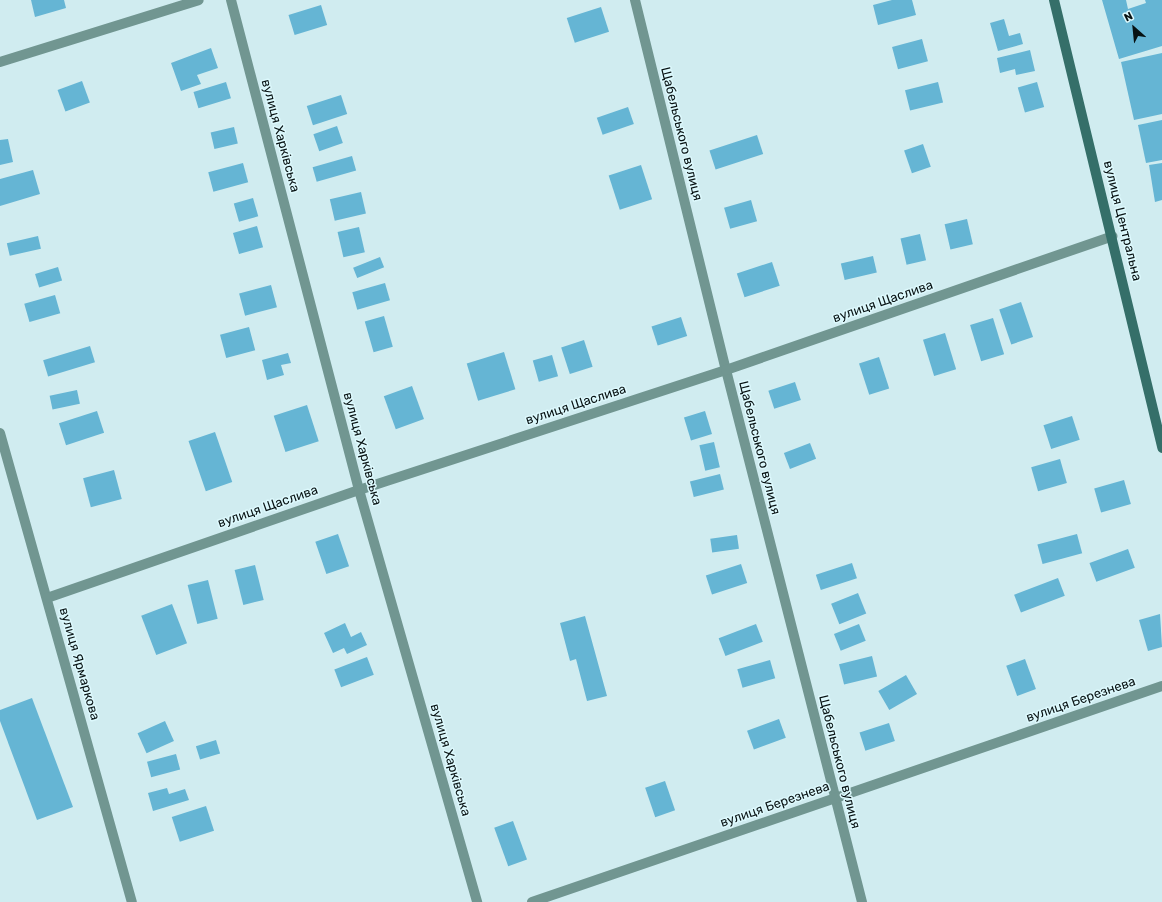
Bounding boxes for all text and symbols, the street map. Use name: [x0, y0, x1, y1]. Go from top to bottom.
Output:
north arrow: [1114, 8, 1154, 48]
text: N: [1122, 9, 1135, 24]
street label: Щабельського вулиця: [657, 66, 705, 202]
street label: вулиця Харківська: [257, 78, 303, 194]
street label: вулиця Центральна: [1100, 159, 1144, 283]
street label: вулиця Щаслива: [831, 278, 935, 326]
street label: Щабельського вулиця: [735, 380, 783, 516]
street label: вулиця Щаслива: [524, 381, 628, 429]
street label: вулиця Харківська: [339, 391, 385, 507]
street label: вулиця Щаслива: [216, 483, 320, 531]
street label: вулиця Ярмаркова: [55, 606, 103, 722]
street label: вулиця Березнева: [1024, 674, 1138, 726]
street label: Щабельського вулиця: [815, 694, 863, 830]
street label: вулиця Харківська: [426, 702, 474, 818]
street label: вулиця Березнева: [718, 779, 832, 831]

